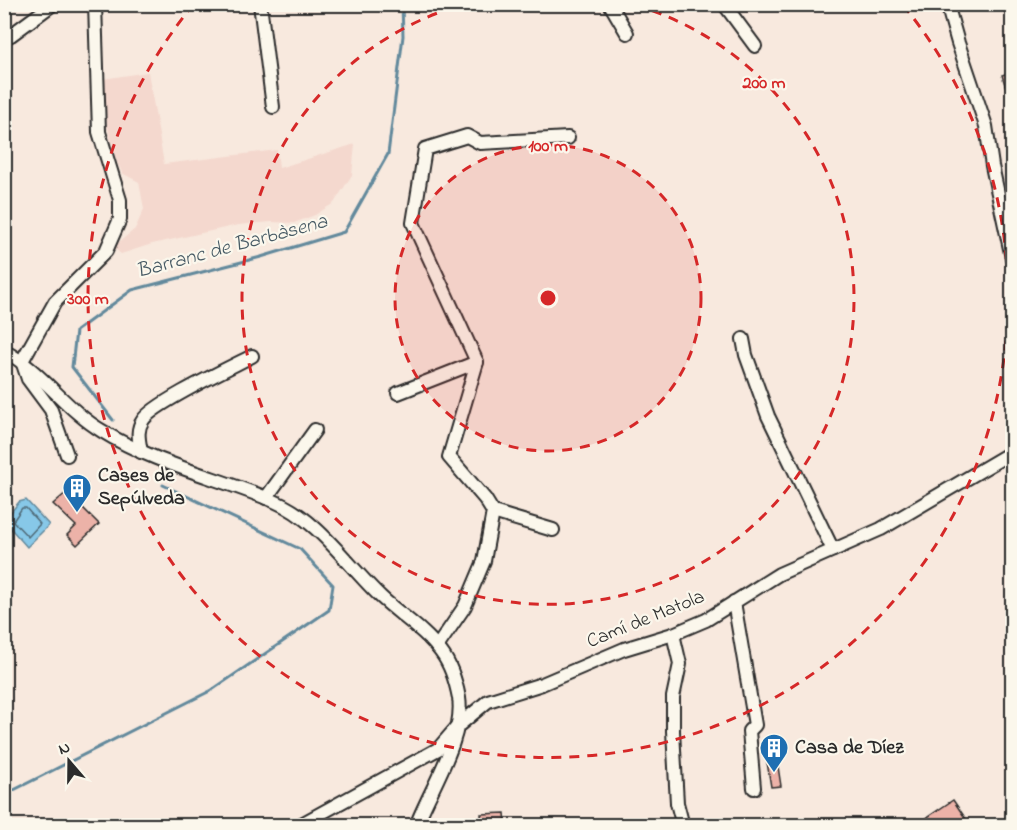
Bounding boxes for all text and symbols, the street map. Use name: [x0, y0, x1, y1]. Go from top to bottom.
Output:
text: 200 m: [742, 71, 786, 97]
text: 100 m: [528, 134, 568, 160]
water label: Barranc de Barbàsena: [133, 207, 332, 287]
text: 300 m: [66, 287, 109, 313]
centre of rings: [538, 288, 558, 308]
place label: Cases de Sepúlveda: [98, 462, 185, 514]
building icon: Cases de Sepúlveda: [61, 472, 93, 514]
street label: Camí de Matola: [583, 583, 709, 657]
north arrow: [39, 731, 99, 791]
building icon: Casa de Díez: [758, 732, 790, 774]
place label: Casa de Díez: [795, 734, 904, 763]
text: N: [55, 736, 74, 762]

